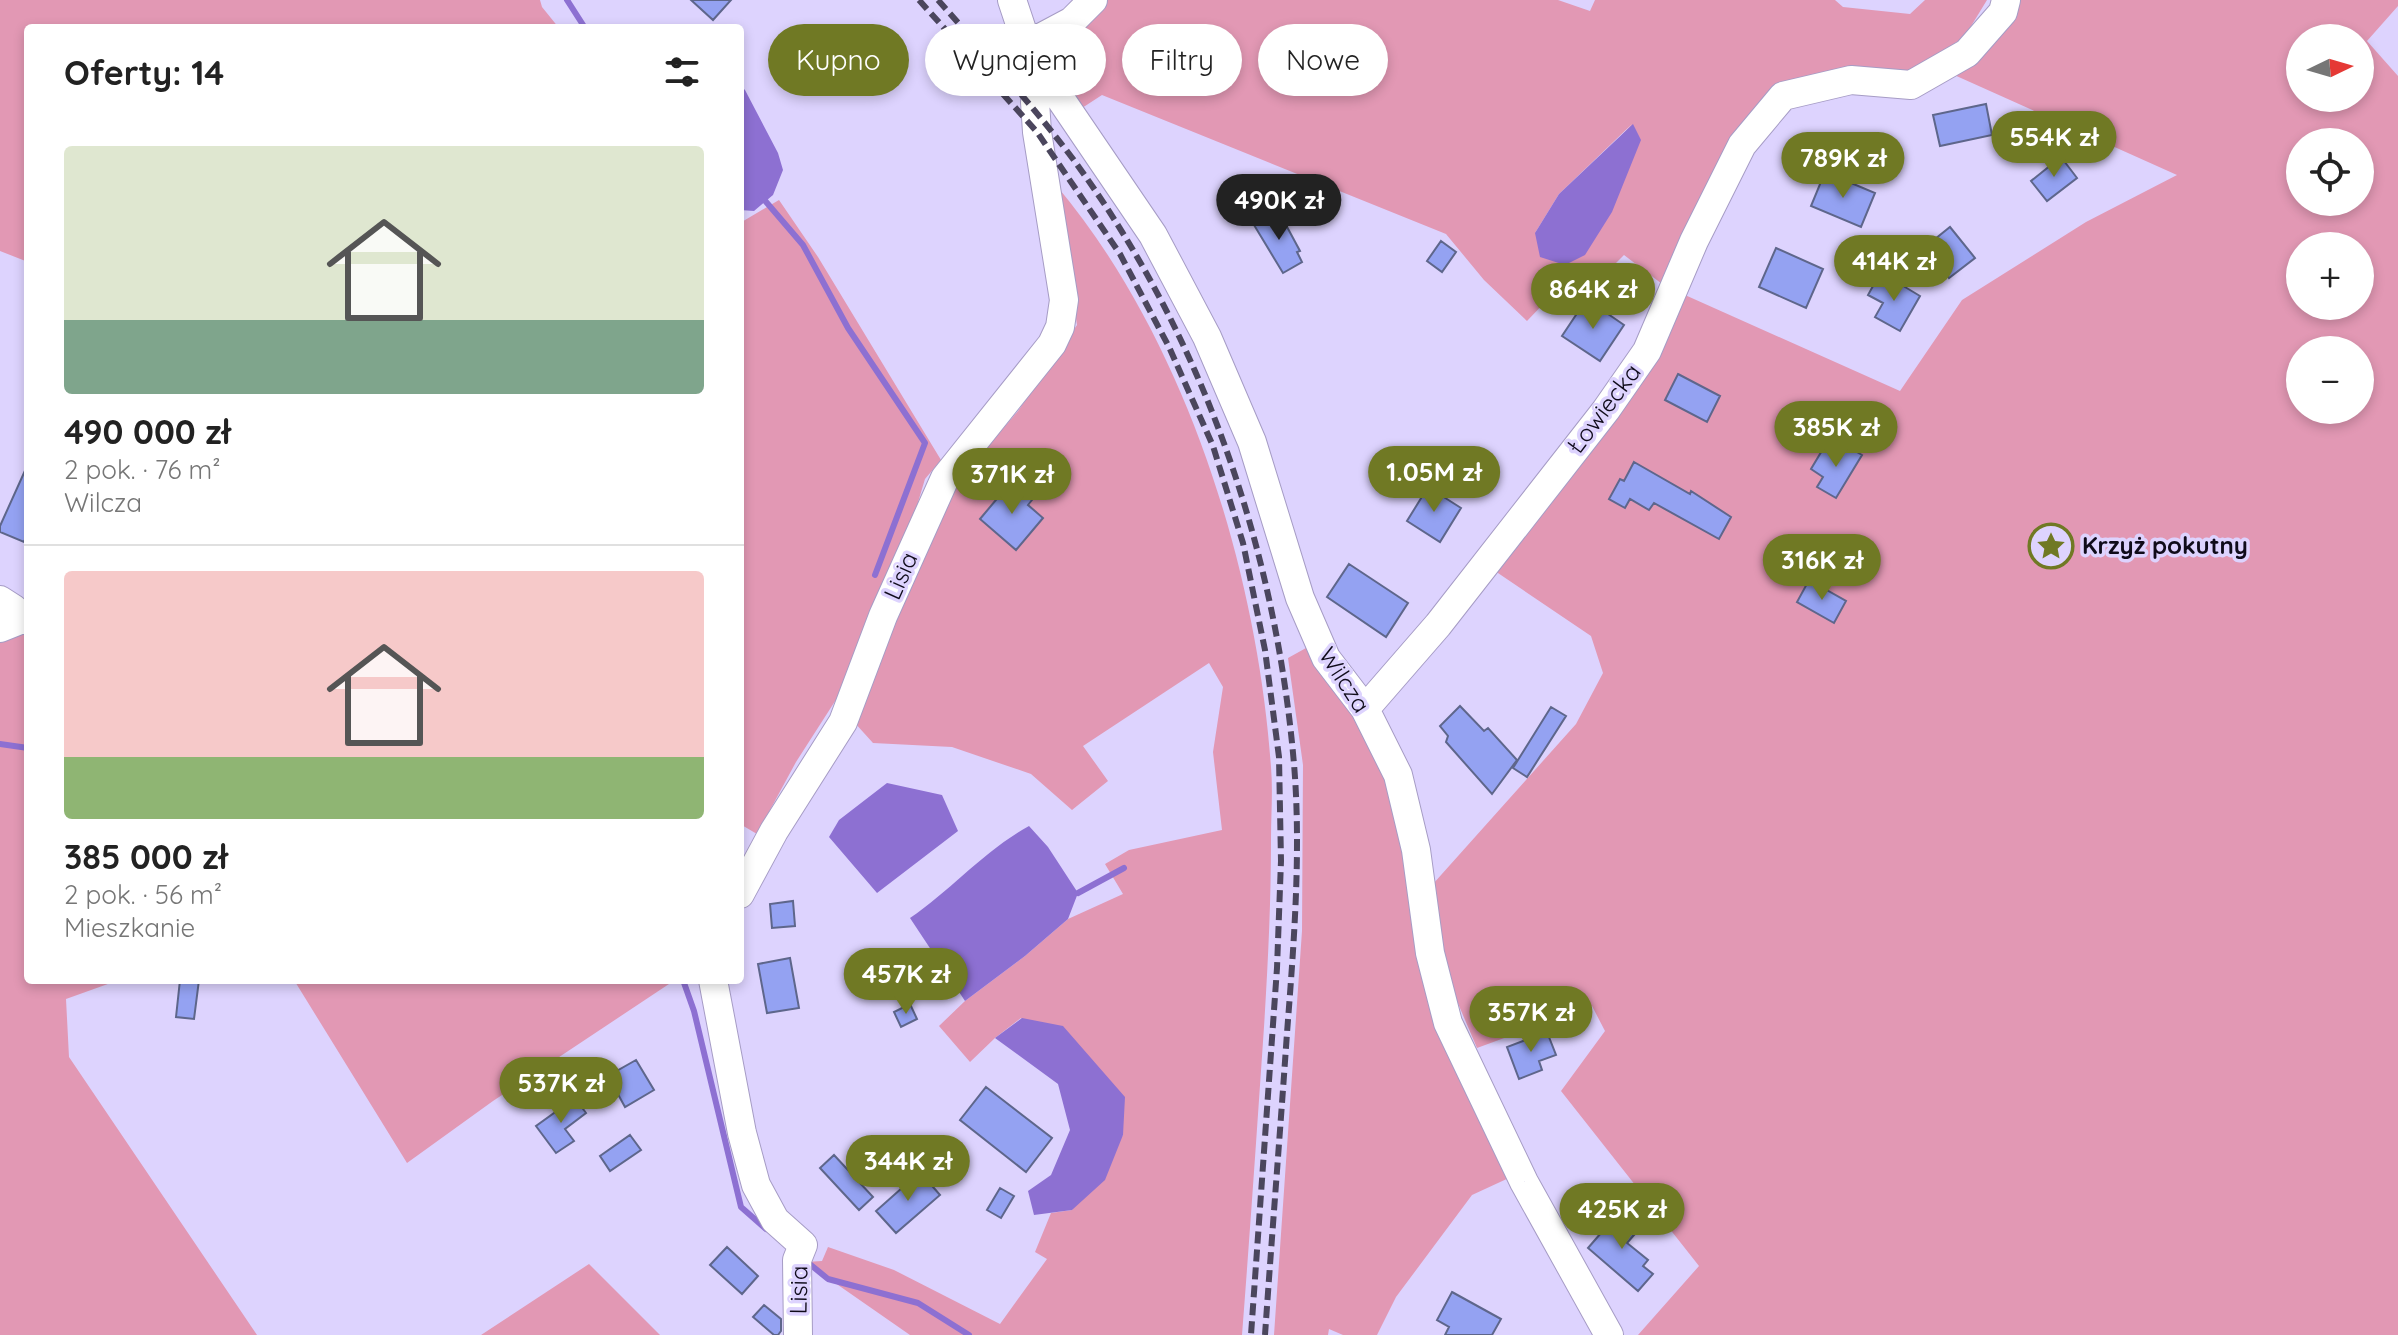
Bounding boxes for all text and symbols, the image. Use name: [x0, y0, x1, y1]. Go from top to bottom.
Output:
chip: Kupno: [768, 24, 909, 96]
chip: Wynajem: [925, 24, 1106, 96]
chip: Filtry: [1122, 24, 1242, 96]
chip: Nowe: [1258, 24, 1388, 96]
north arrow: [2286, 24, 2374, 112]
map controls: [2286, 24, 2374, 424]
icon: filters: [660, 50, 704, 94]
text: Oferty: 14: [64, 51, 224, 94]
pin: 554K zł: [1980, 111, 2128, 179]
text: 554K zł: [2009, 120, 2099, 153]
button: locate: [2286, 128, 2374, 216]
pin: 789K zł: [1769, 132, 1917, 200]
text: 789K zł: [1799, 141, 1887, 174]
pin: 490K zł: [1205, 174, 1353, 242]
text: 490K zł: [1234, 183, 1324, 216]
icon: home: [312, 198, 456, 342]
button: +: [2286, 232, 2374, 320]
pin: 414K zł: [1820, 235, 1968, 303]
text: 414K zł: [1852, 244, 1936, 277]
pin: 864K zł: [1519, 263, 1667, 331]
text: 864K zł: [1549, 272, 1637, 305]
button: −: [2286, 336, 2374, 424]
street label: Łowiecka: [1560, 357, 1647, 459]
pin: 385K zł: [1762, 401, 1910, 469]
text: 490 000 zł: [64, 410, 231, 453]
text: 385K zł: [1792, 410, 1880, 443]
pin: 1.05M zł: [1351, 446, 1517, 514]
pin: 371K zł: [938, 448, 1086, 516]
text: 2 pok. · 76 m²: [64, 453, 220, 486]
text: 1.05M zł: [1386, 455, 1482, 488]
text: 371K zł: [970, 457, 1054, 490]
text: Wilcza: [64, 486, 142, 519]
place icon: Krzyż pokutny: [2027, 522, 2075, 570]
place label: Krzyż pokutny: [2082, 530, 2248, 560]
pin: 316K zł: [1748, 534, 1896, 602]
text: 316K zł: [1781, 543, 1863, 576]
street label: Lisia: [876, 547, 924, 604]
icon: home: [312, 623, 456, 767]
street label: Wilcza: [1313, 641, 1377, 718]
text: 385 000 zł: [64, 835, 228, 878]
text: 2 pok. · 56 m²: [64, 878, 222, 911]
text: Mieszkanie: [64, 911, 195, 944]
pin: 457K zł: [832, 948, 980, 1016]
text: 457K zł: [862, 957, 950, 990]
pin: 357K zł: [1457, 986, 1605, 1054]
text: 357K zł: [1487, 995, 1575, 1028]
pin: 537K zł: [487, 1057, 635, 1125]
text: 537K zł: [517, 1066, 605, 1099]
pin: 344K zł: [834, 1135, 982, 1203]
text: 344K zł: [864, 1144, 952, 1177]
pin: 425K zł: [1548, 1183, 1696, 1251]
text: 425K zł: [1578, 1192, 1666, 1225]
street label: Lisia: [783, 1265, 813, 1315]

